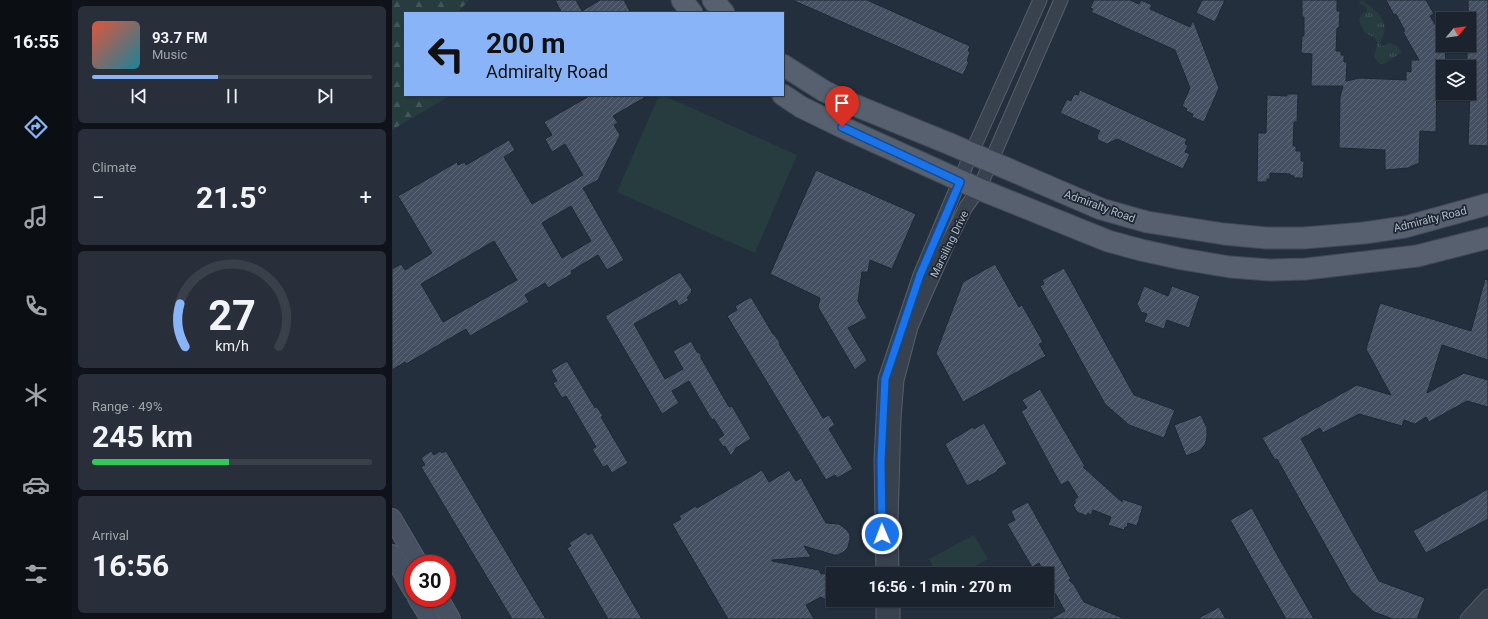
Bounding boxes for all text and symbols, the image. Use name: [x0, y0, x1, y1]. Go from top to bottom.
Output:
north arrow: [1436, 12, 1476, 52]
map controls: [1436, 12, 1476, 100]
text: 200 m: [486, 27, 565, 60]
icon: left: [420, 28, 472, 80]
text: 93.7 FM: [152, 29, 207, 47]
text: 16:55: [13, 31, 59, 52]
text: Music: [152, 47, 187, 62]
button: layers: [1436, 60, 1476, 100]
text: Admiralty Road: [486, 61, 608, 82]
icon: previous: [128, 85, 150, 107]
icon: pause: [221, 85, 243, 107]
icon: next: [314, 85, 336, 107]
pin: [825, 86, 859, 127]
icon: arrive: [831, 92, 853, 114]
icon: directions: [22, 113, 50, 141]
text: Climate: [92, 160, 136, 175]
text: 21.5°: [196, 180, 268, 215]
text: −: [92, 185, 105, 210]
text: +: [360, 185, 372, 210]
street label: Admiralty Road: [1063, 188, 1137, 225]
icon: music: [22, 203, 50, 231]
street label: Admiralty Road: [1392, 204, 1468, 235]
street label: Marsiling Drive: [928, 209, 971, 280]
text: 27: [208, 291, 256, 340]
icon: phone: [22, 292, 50, 320]
text: km/h: [215, 338, 249, 354]
icon: climate: [22, 381, 50, 409]
text: Range · 49%: [92, 399, 162, 414]
text: 245 km: [92, 419, 193, 454]
icon: car: [22, 471, 50, 499]
position arrow: [861, 513, 903, 555]
text: Arrival: [92, 528, 129, 543]
text: 16:56: [92, 548, 169, 583]
speed limit sign: 30: [404, 555, 456, 607]
icon: filters: [22, 560, 50, 588]
text: 16:56 · 1 min · 270 m: [869, 578, 1011, 596]

